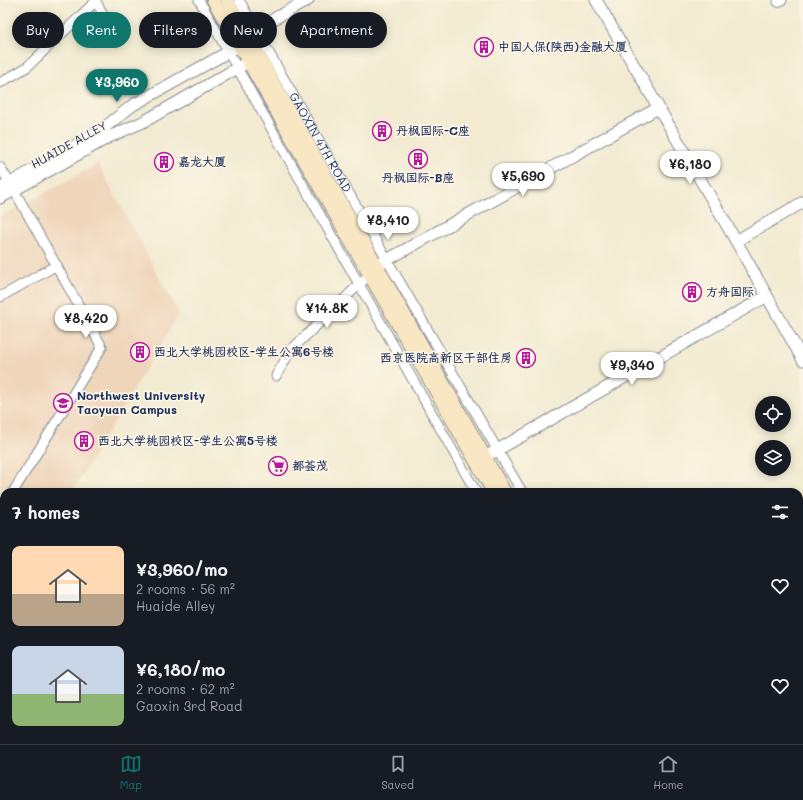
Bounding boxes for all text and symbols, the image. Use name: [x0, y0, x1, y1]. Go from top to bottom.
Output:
chip: Buy: [12, 12, 64, 48]
chip: Rent: [72, 12, 131, 48]
chip: Filters: [139, 12, 212, 48]
chip: New: [220, 12, 277, 48]
chip: Apartment: [285, 12, 387, 48]
building icon: 中国人保(陕西)金融大厦: [473, 36, 495, 58]
place label: 中国人保(陕西)金融大厦: [498, 38, 627, 54]
pin: ¥3,960: [84, 69, 150, 103]
text: ¥3,960: [95, 73, 139, 90]
street label: GAOXIN 4TH ROAD: [286, 89, 356, 195]
street label: HUAIDE ALLEY: [28, 117, 110, 172]
building icon: 丹枫国际-C座: [371, 120, 393, 142]
place label: 丹枫国际-C座: [396, 122, 470, 138]
building icon: 丹枫国际-B座: [407, 148, 429, 170]
building icon: 嘉龙大厦: [153, 151, 175, 173]
pin: ¥6,180: [657, 151, 723, 185]
place label: 嘉龙大厦: [178, 153, 226, 169]
text: ¥6,180: [669, 155, 711, 172]
pin: ¥5,690: [490, 163, 556, 197]
text: ¥5,690: [501, 167, 545, 184]
place label: 丹枫国际-B座: [381, 169, 455, 185]
pin: ¥8,410: [355, 207, 421, 241]
text: ¥8,410: [367, 211, 409, 228]
building icon: 方舟国际: [681, 281, 703, 303]
place label: 方舟国际: [706, 283, 754, 299]
pin: ¥14.8K: [294, 295, 360, 329]
text: ¥14.8K: [305, 299, 349, 316]
pin: ¥8,420: [53, 305, 119, 339]
text: ¥8,420: [64, 309, 108, 326]
building icon: 西北大学桃园校区-学生公寓6号楼: [129, 341, 151, 363]
place label: 西北大学桃园校区-学生公寓6号楼: [154, 343, 334, 359]
building icon: 西京医院高新区干部住房: [515, 347, 537, 369]
place label: 西京医院高新区干部住房: [380, 349, 512, 365]
pin: ¥9,340: [599, 352, 665, 386]
text: ¥9,340: [610, 356, 654, 373]
place label: Northwest University Taoyuan Campus: [77, 387, 206, 417]
school or university icon: Northwest University Taoyuan Campus: [52, 392, 74, 414]
map controls: [755, 396, 791, 476]
button: locate: [755, 396, 791, 432]
building icon: 西北大学桃园校区-学生公寓5号楼: [73, 430, 95, 452]
place label: 西北大学桃园校区-学生公寓5号楼: [98, 432, 278, 448]
button: layers: [755, 440, 791, 476]
supermarket icon: 都荟茂: [267, 455, 289, 477]
place label: 都荟茂: [292, 457, 328, 473]
text: 7 homes: [12, 501, 80, 523]
icon: filters: [769, 501, 791, 523]
text: ¥3,960/mo: [136, 558, 228, 580]
icon: home: [44, 562, 92, 610]
icon: heart: [769, 575, 791, 597]
text: 2 rooms · 56 m²: [136, 580, 235, 597]
text: Huaide Alley: [136, 597, 215, 614]
text: ¥6,180/mo: [136, 658, 225, 680]
icon: home: [44, 662, 92, 710]
icon: heart: [769, 675, 791, 697]
text: 2 rooms · 62 m²: [136, 680, 235, 697]
text: Gaoxin 3rd Road: [136, 697, 242, 714]
tab: Map: [120, 753, 142, 792]
tab: Saved: [381, 753, 414, 792]
tab: Home: [653, 753, 683, 792]

